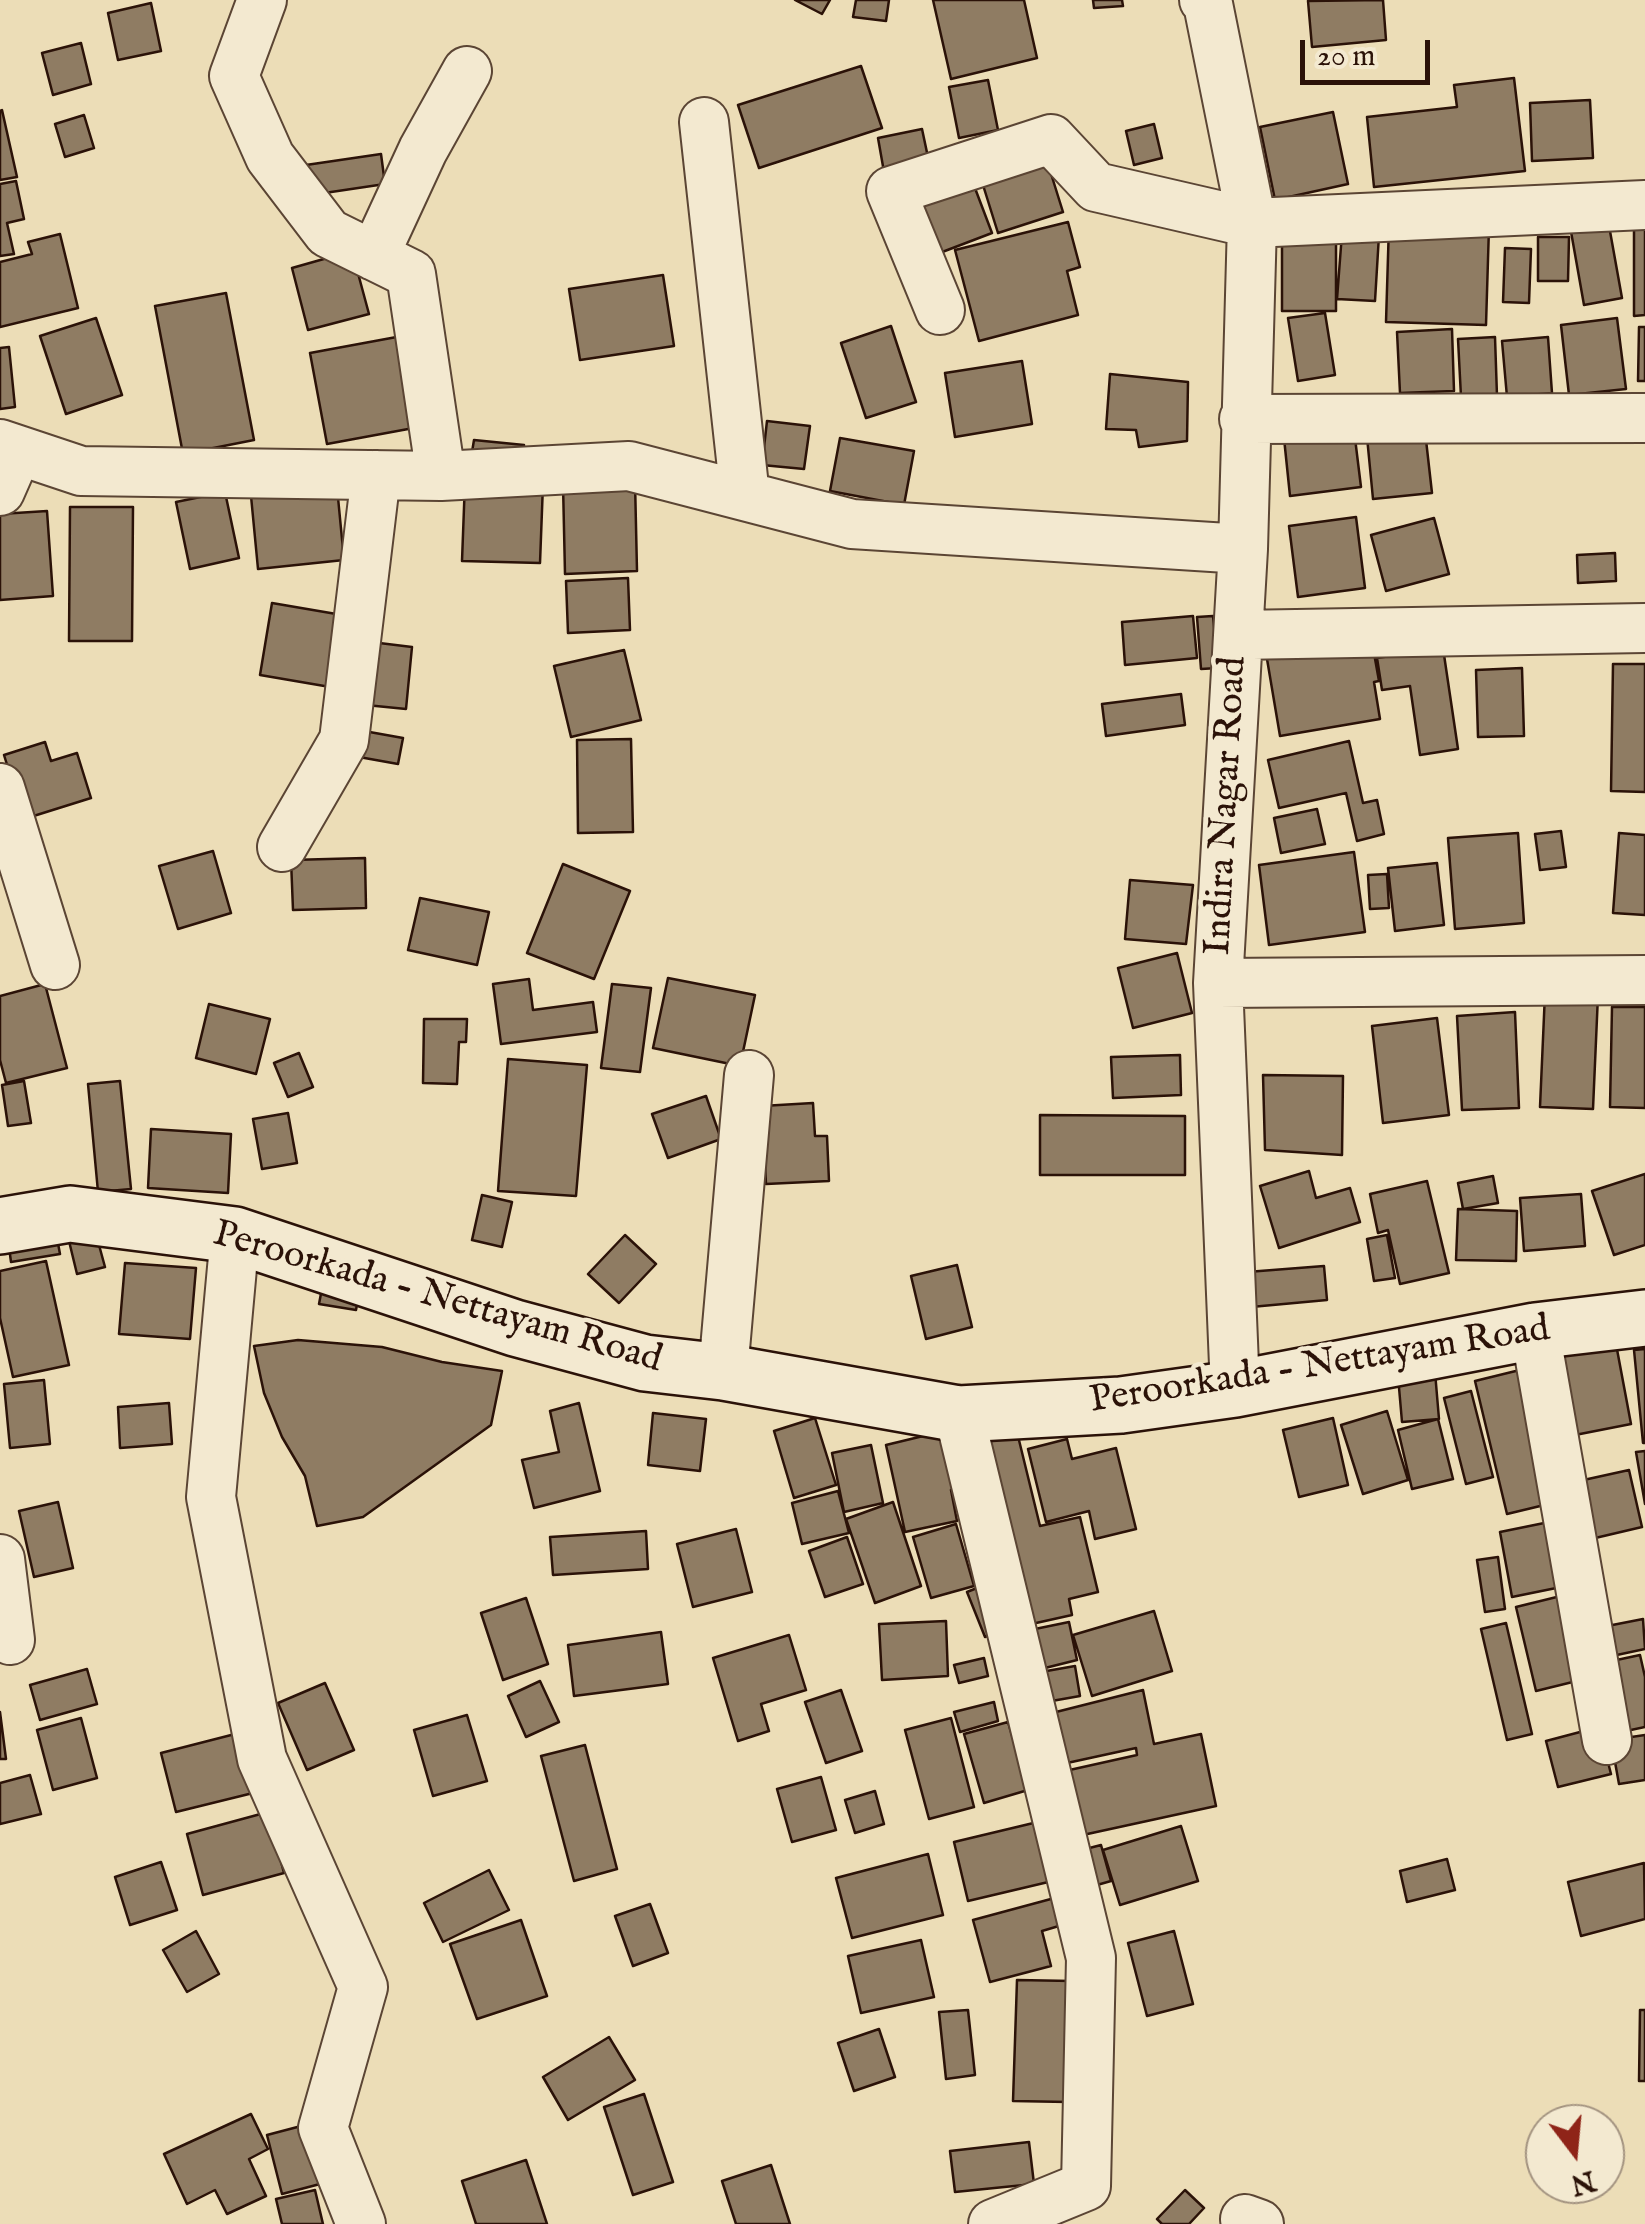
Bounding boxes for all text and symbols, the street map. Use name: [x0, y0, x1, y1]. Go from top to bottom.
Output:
scale bar: [1305, 20, 1435, 82]
text: 20 m: [1317, 38, 1376, 76]
street label: Indira Nagar Road: [1197, 655, 1259, 957]
street label: Peroorkada - Nettayam Road: [207, 1213, 667, 1385]
street label: Peroorkada - Nettayam Road: [1087, 1308, 1553, 1426]
north arrow: [1525, 2104, 1625, 2204]
text: N: [1566, 2161, 1599, 2202]

